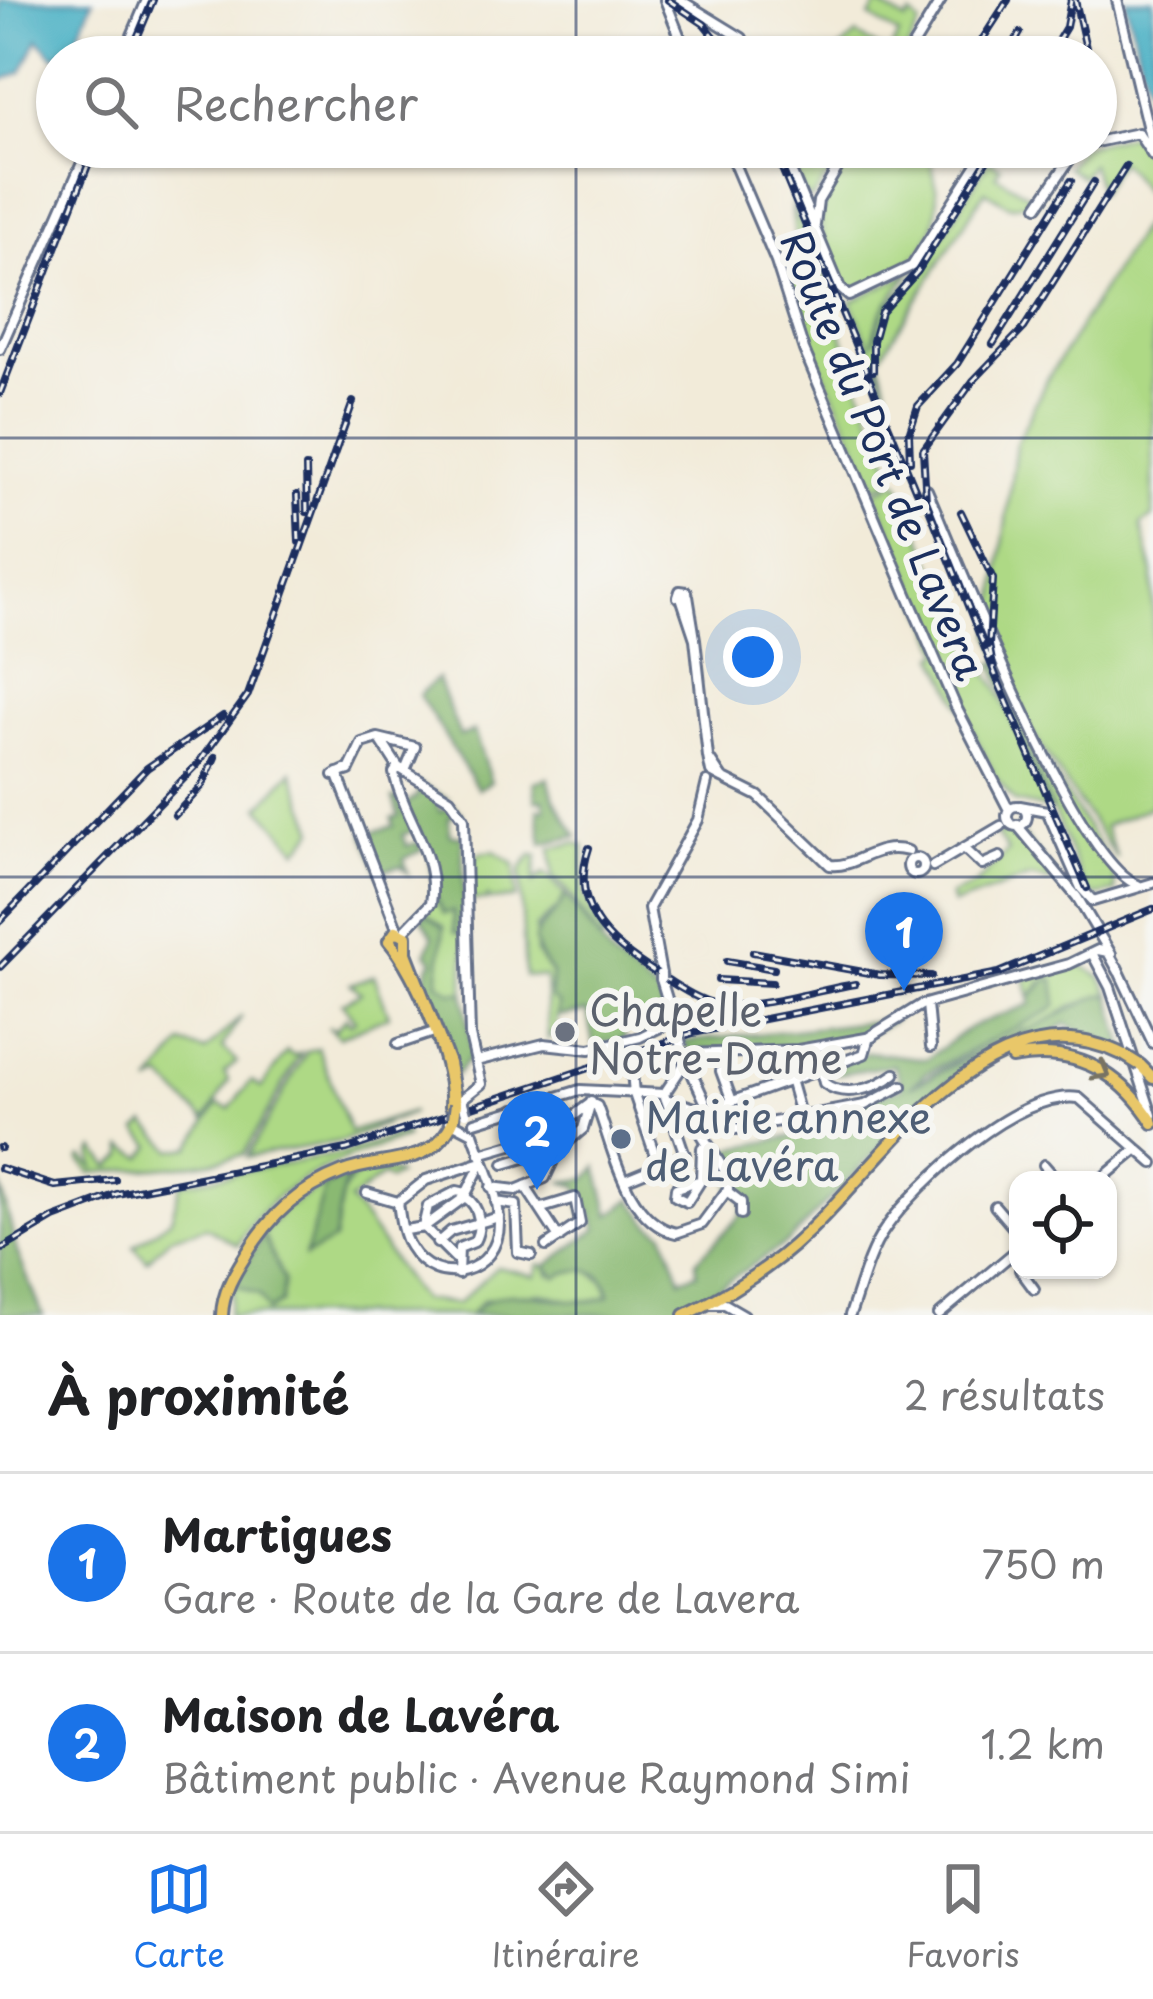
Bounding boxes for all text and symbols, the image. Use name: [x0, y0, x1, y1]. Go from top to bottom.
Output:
search box: [36, 36, 1117, 168]
text: Rechercher: [174, 68, 418, 136]
icon: search: [78, 69, 144, 135]
street label: Route du Port de Lavera: [766, 220, 1004, 689]
your location: [723, 627, 783, 687]
pin: 1: [865, 892, 943, 991]
place label: Chapelle Notre-Dame: [589, 977, 842, 1088]
marker: Chapelle Notre-Dame: [552, 1019, 578, 1045]
one-way arrow: [1089, 1057, 1111, 1080]
place label: Mairie annexe de Lavéra: [645, 1084, 932, 1195]
pin: 2: [498, 1091, 576, 1190]
marker: Mairie annexe de Lavéra: [608, 1126, 634, 1152]
map controls: [1009, 1171, 1117, 1279]
button: locate: [1009, 1171, 1117, 1279]
text: À proximité: [48, 1355, 349, 1432]
text: 2 résultats: [904, 1364, 1105, 1423]
text: Martigues: [162, 1499, 392, 1567]
text: 1: [78, 1533, 96, 1592]
text: 750 m: [982, 1533, 1105, 1592]
text: Gare · Route de la Gare de Lavera: [162, 1567, 799, 1626]
text: Maison de Lavéra: [162, 1679, 560, 1747]
text: 2: [73, 1713, 101, 1772]
text: 1.2 km: [981, 1713, 1105, 1772]
text: Bâtiment public · Avenue Raymond Simi: [162, 1747, 911, 1806]
tab: Carte: [133, 1856, 225, 1978]
tab: Itinéraire: [491, 1856, 640, 1978]
tab: Favoris: [906, 1856, 1020, 1978]

